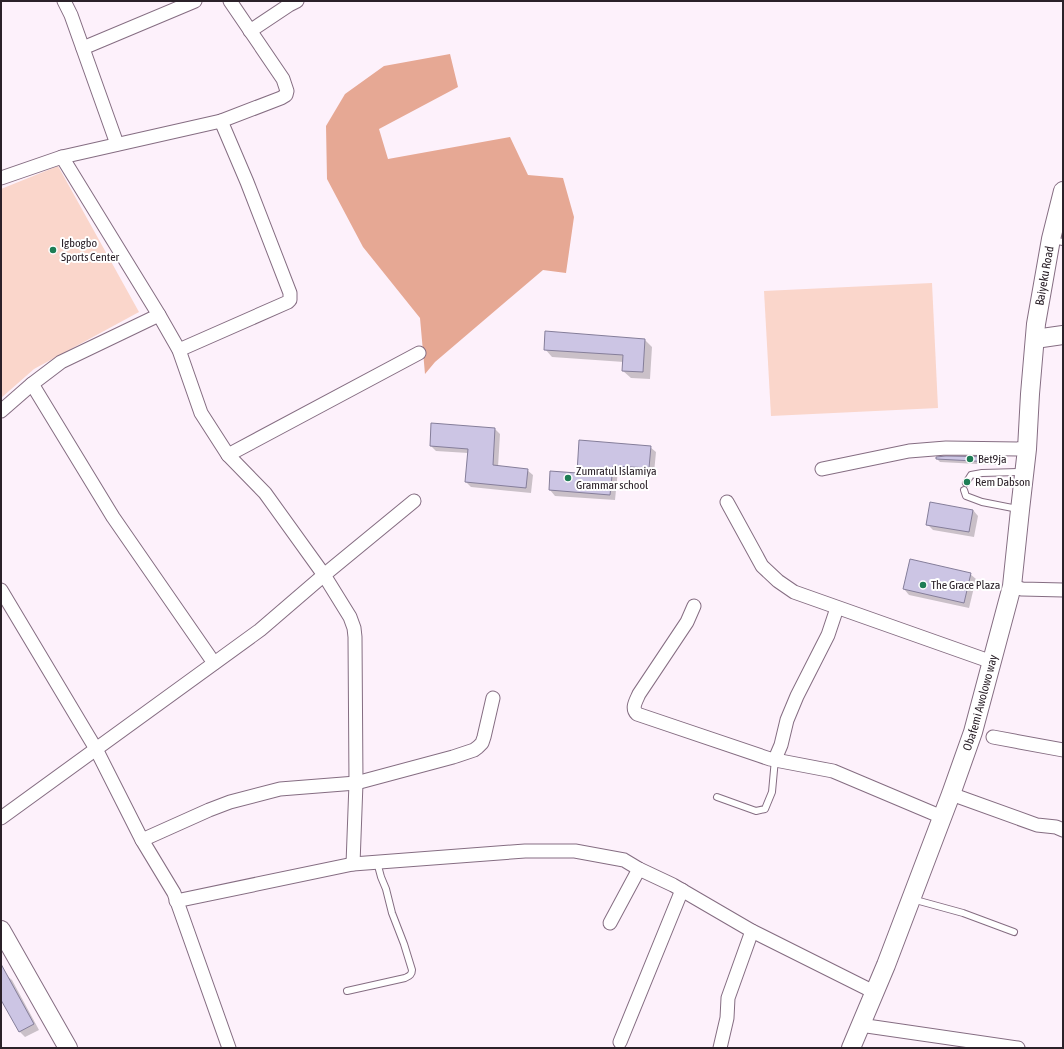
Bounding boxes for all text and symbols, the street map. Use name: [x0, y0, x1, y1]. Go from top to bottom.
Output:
place label: Igbogbo Sports Center: [61, 236, 120, 264]
marker: Igbogbo Sports Center: [48, 245, 58, 255]
street label: Baiyeku Road: [1032, 245, 1057, 307]
place label: Bet9ja: [978, 452, 1007, 466]
marker: Bet9ja: [965, 454, 975, 464]
place label: Zumratul Islamiya Grammar school: [576, 464, 657, 492]
marker: Zumratul Islamiya Grammar school: [563, 473, 573, 483]
place label: Rem Dabson: [975, 475, 1030, 489]
marker: Rem Dabson: [962, 477, 972, 487]
place label: The Grace Plaza: [931, 578, 1000, 592]
marker: The Grace Plaza: [918, 580, 928, 590]
street label: Obafemi Awolowo way: [960, 653, 1000, 753]

